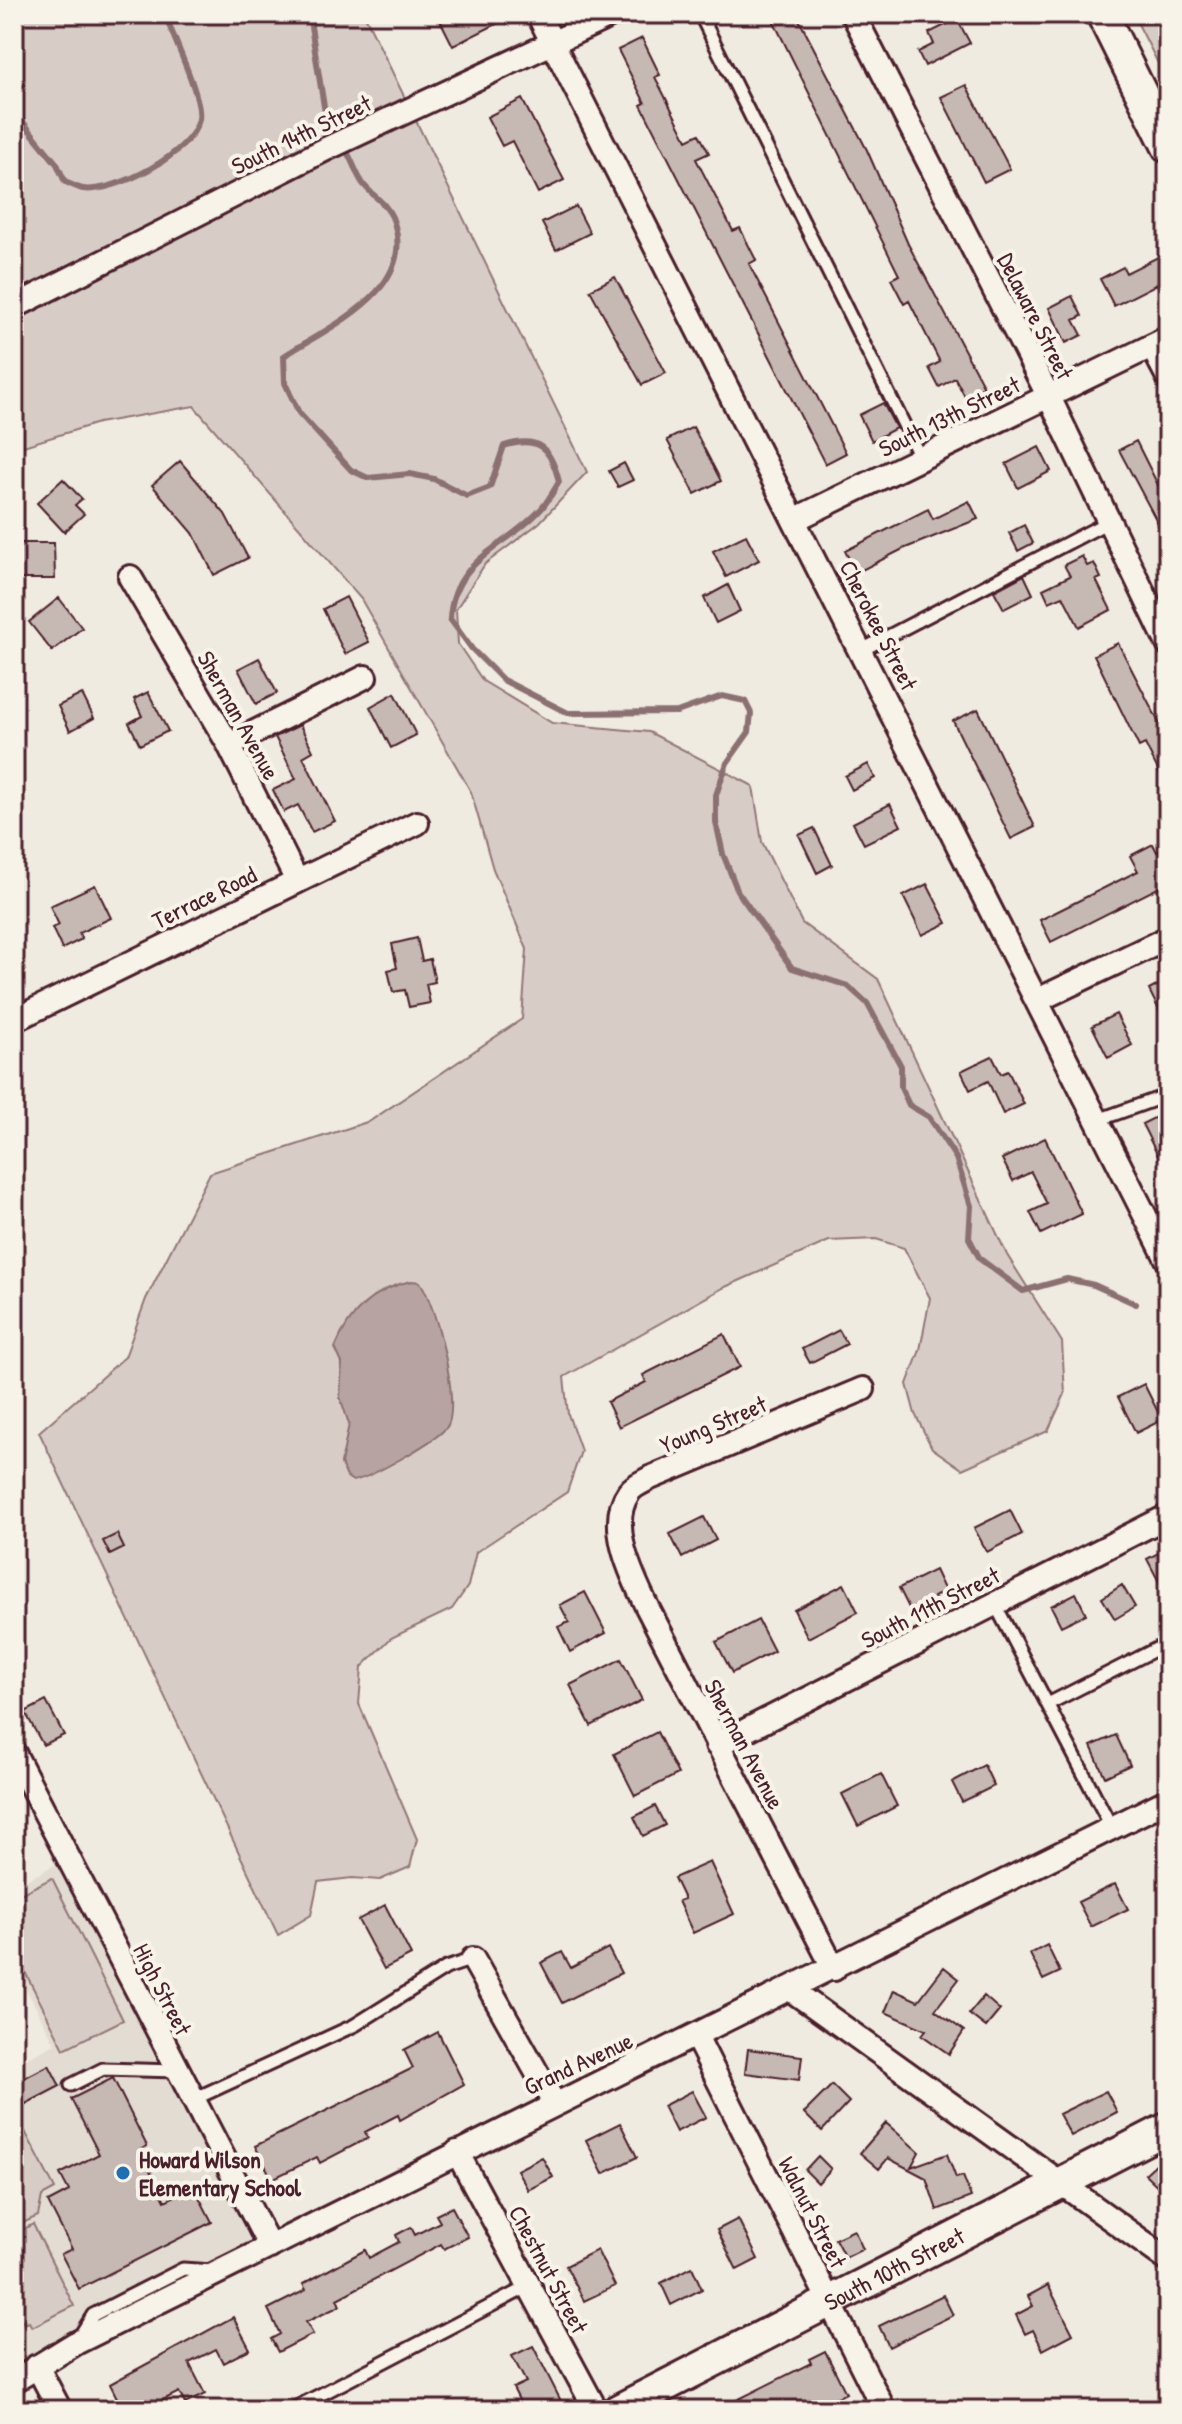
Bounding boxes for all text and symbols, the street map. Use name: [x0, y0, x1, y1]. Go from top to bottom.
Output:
street label: South 14th Street: [226, 86, 377, 182]
street label: Delaware Street: [991, 248, 1082, 385]
street label: South 13th Street: [873, 368, 1026, 464]
street label: Cherokee Street: [832, 554, 926, 696]
street label: Sherman Avenue: [190, 645, 288, 786]
street label: Terrace Road: [146, 858, 262, 936]
street label: Young Street: [655, 1387, 772, 1461]
street label: South 11th Street: [855, 1558, 1005, 1656]
street label: Sherman Avenue: [697, 1673, 793, 1815]
street label: High Street: [126, 1938, 200, 2041]
street label: Grand Avenue: [518, 2024, 638, 2102]
place label: Howard Wilson Elementary School: [139, 2143, 302, 2204]
street label: Walnut Street: [771, 2151, 855, 2274]
marker: Howard Wilson Elementary School: [114, 2164, 132, 2182]
street label: Chestnut Street: [502, 2200, 596, 2339]
street label: South 10th Street: [818, 2219, 970, 2318]

